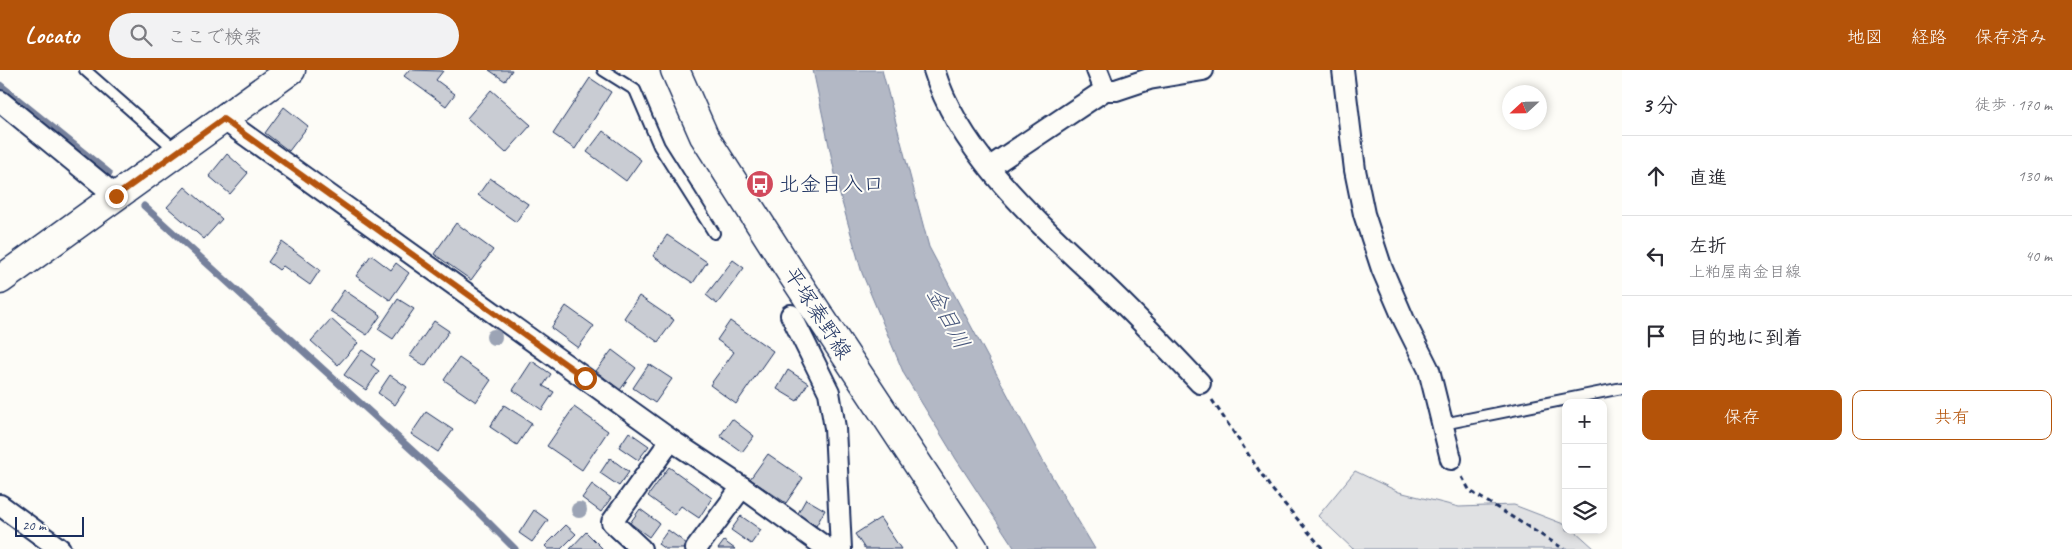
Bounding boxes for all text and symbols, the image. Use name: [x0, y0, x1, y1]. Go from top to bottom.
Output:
search box: [109, 13, 459, 58]
text: Locato: [25, 20, 79, 50]
icon: search: [127, 21, 155, 49]
text: ここで検索: [167, 25, 262, 49]
text: 地図: [1847, 26, 1883, 48]
text: 経路: [1911, 26, 1947, 48]
text: 保存済み: [1975, 26, 2047, 48]
north arrow: [1502, 85, 1547, 130]
text: 3 分: [1642, 92, 1678, 118]
text: 徒歩 · 170 m: [1975, 95, 2052, 115]
icon: ahead: [1642, 162, 1670, 190]
text: 直進: [1689, 166, 1727, 190]
text: 130 m: [2018, 166, 2052, 186]
bus stop icon: 北金目入口: [745, 169, 775, 199]
place label: 北金目入口: [779, 171, 884, 197]
route end: [105, 185, 128, 208]
text: 左折: [1689, 234, 1727, 258]
icon: left: [1642, 242, 1670, 270]
text: 40 m: [2025, 246, 2052, 266]
street label: 平塚秦野線: [779, 262, 857, 364]
text: 上粕屋南金目線: [1689, 262, 1801, 282]
water label: 金目川: [920, 283, 976, 354]
icon: arrive: [1642, 322, 1670, 350]
text: 目的地に到着: [1689, 326, 1803, 350]
route start: [574, 367, 597, 390]
button: 保存: [1642, 390, 1842, 440]
button: 共有: [1852, 390, 2052, 440]
map controls: [1562, 399, 1607, 534]
button: +: [1562, 399, 1607, 444]
button: −: [1562, 444, 1607, 489]
button: layers: [1562, 489, 1607, 534]
scale bar: [15, 514, 84, 537]
text: 20 m: [22, 517, 46, 534]

